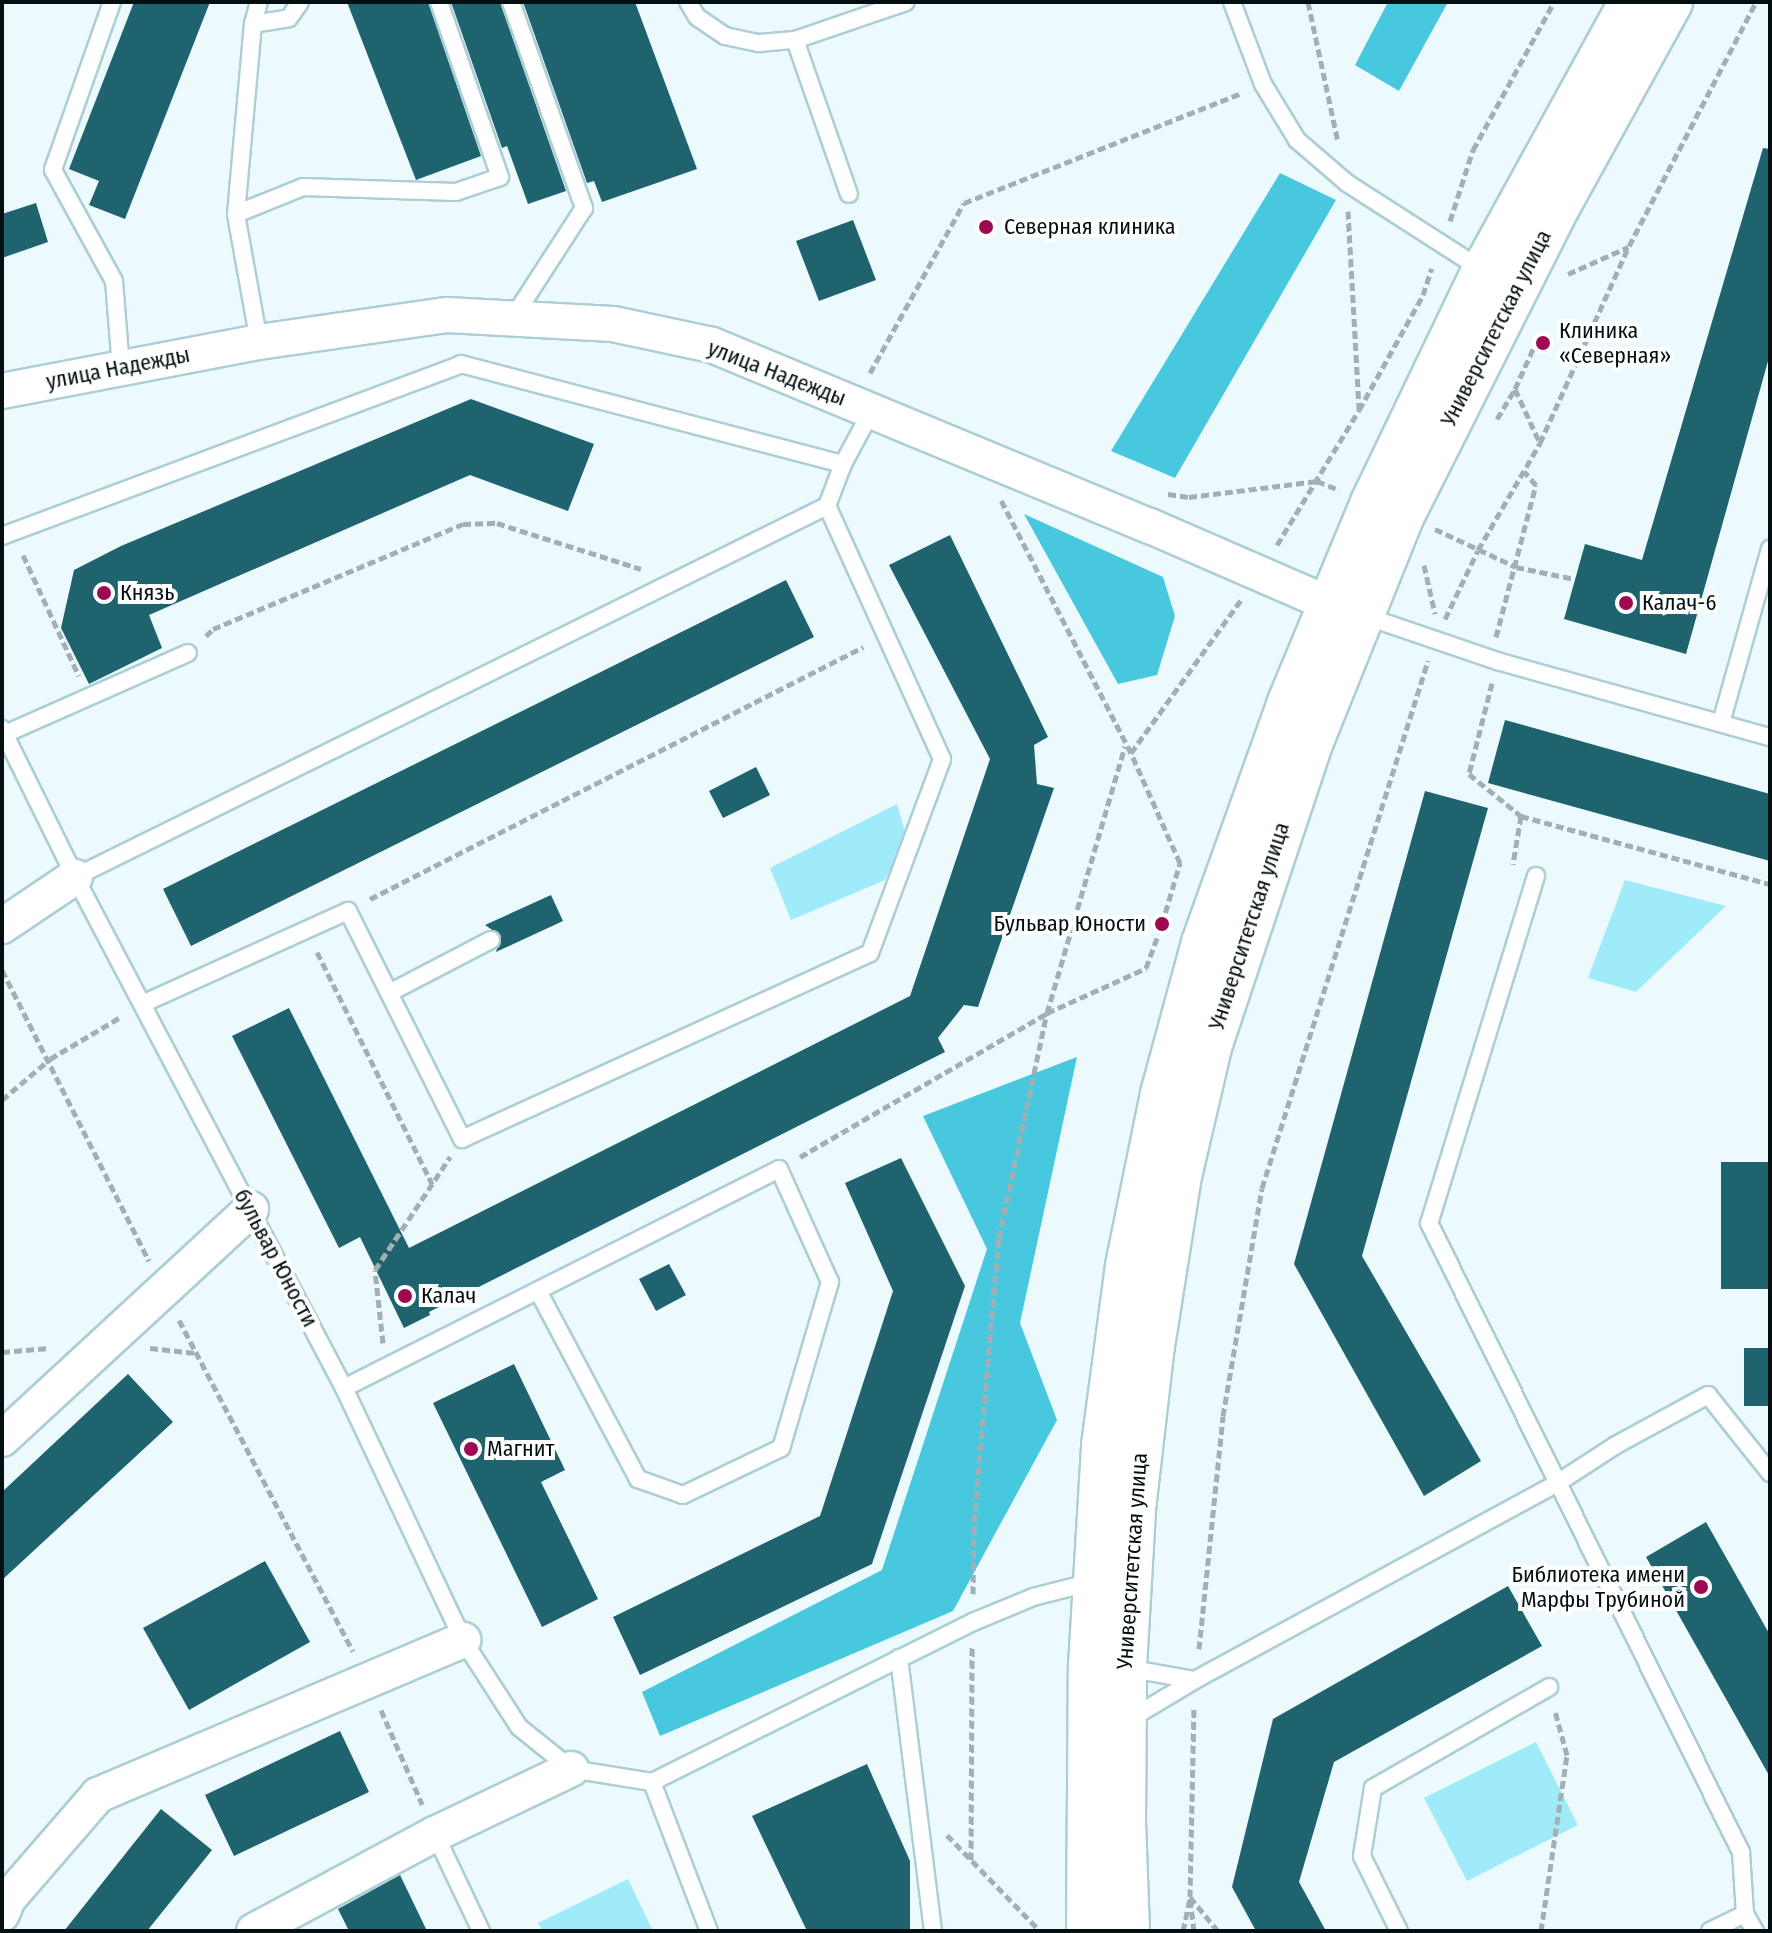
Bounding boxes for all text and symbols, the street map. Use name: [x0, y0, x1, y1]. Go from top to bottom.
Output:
place label: Северная клиника: [1004, 214, 1175, 240]
marker: Северная клиника: [975, 216, 997, 238]
street label: Университетская улица: [1435, 225, 1557, 431]
place label: Клиника «Северная»: [1559, 317, 1671, 368]
marker: Клиника «Северная»: [1534, 334, 1552, 352]
street label: улица Надежды: [704, 335, 850, 411]
street label: улица Надежды: [44, 341, 192, 395]
place label: Князь: [120, 580, 174, 606]
marker: Князь: [95, 584, 113, 602]
place label: Калач-6: [1642, 590, 1716, 616]
marker: Калач-6: [1617, 594, 1635, 612]
street label: Университетская улица: [1203, 819, 1295, 1033]
place label: Бульвар Юности: [994, 911, 1146, 937]
marker: Бульвар Юности: [1153, 915, 1171, 933]
street label: бульвар Юности: [229, 1185, 323, 1331]
place label: Калач: [421, 1283, 476, 1309]
marker: Калач: [396, 1287, 414, 1305]
place label: Магнит: [487, 1436, 554, 1462]
marker: Магнит: [462, 1440, 480, 1458]
street label: Университетская улица: [1111, 1452, 1153, 1670]
place label: Библиотека имени Марфы Трубиной: [1511, 1561, 1685, 1612]
marker: Библиотека имени Марфы Трубиной: [1692, 1578, 1710, 1596]

